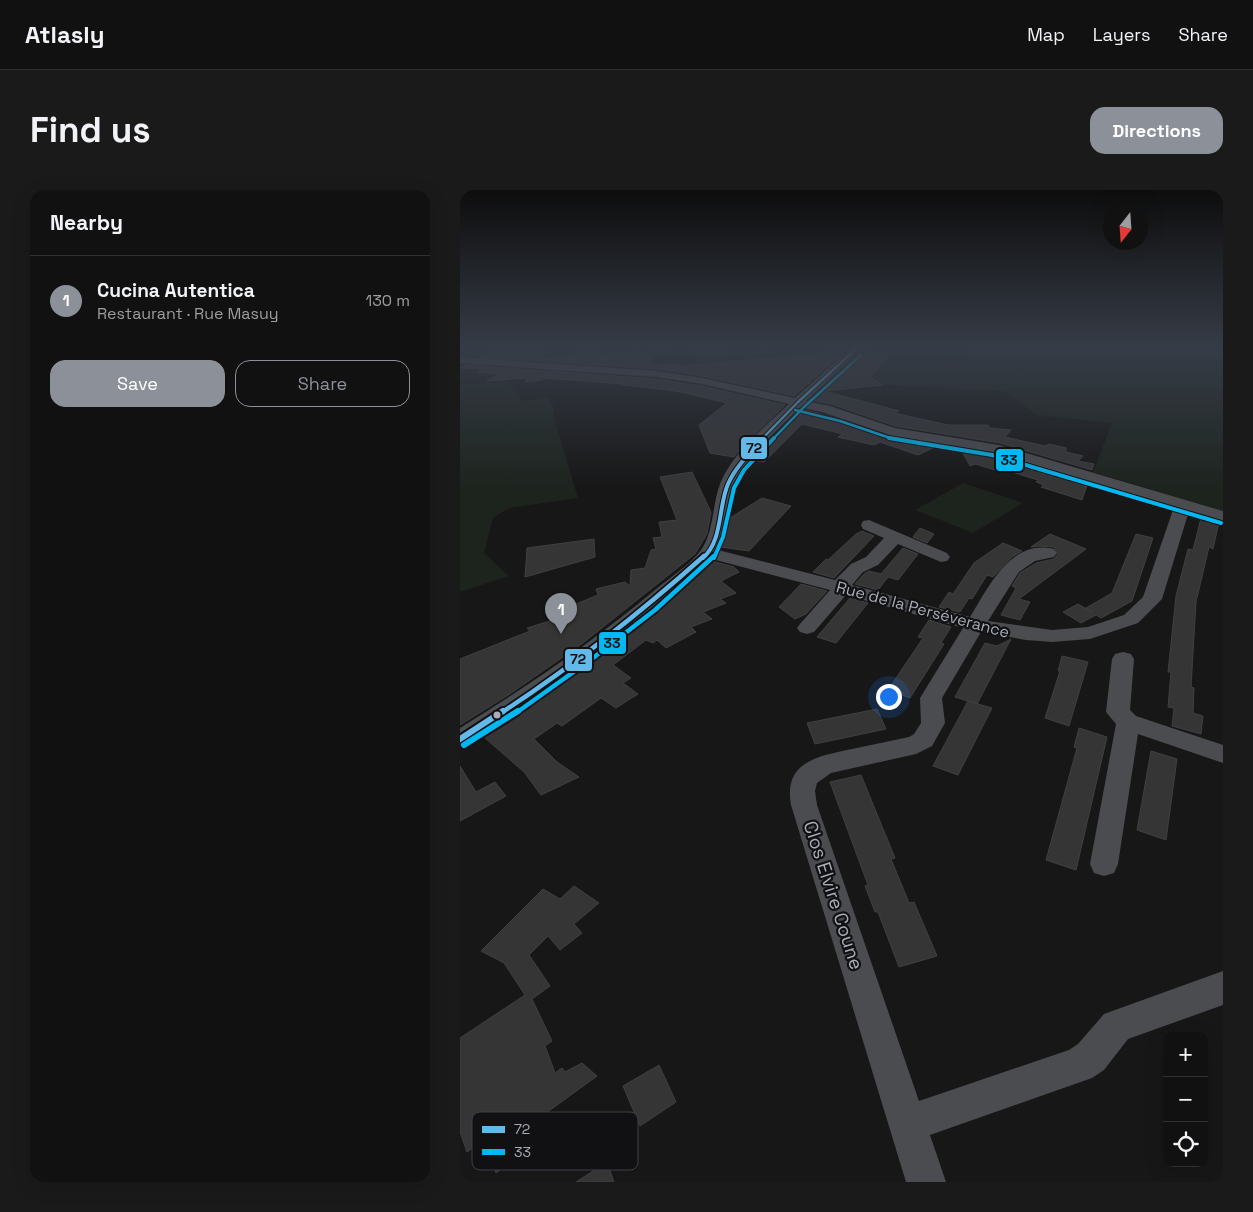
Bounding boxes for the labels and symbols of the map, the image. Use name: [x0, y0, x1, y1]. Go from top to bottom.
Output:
north arrow: [1103, 205, 1148, 250]
line badge: 72: [740, 436, 768, 460]
text: 72: [746, 439, 762, 457]
line badge: 33: [995, 448, 1024, 472]
text: 33: [1000, 451, 1018, 469]
street label: Rue de la Perséverance: [834, 576, 1012, 643]
pin: 1: [545, 593, 577, 634]
line badge: 33: [598, 631, 627, 655]
text: 33: [603, 634, 621, 652]
line badge: 72: [564, 648, 593, 672]
text: 72: [570, 650, 586, 668]
your location: [876, 684, 902, 710]
unlabelled marker: [492, 710, 502, 720]
street label: Clos Elvire Coune: [798, 818, 869, 973]
legend: [472, 1112, 638, 1170]
text: 72: [514, 1120, 530, 1138]
text: 33: [514, 1143, 531, 1161]

